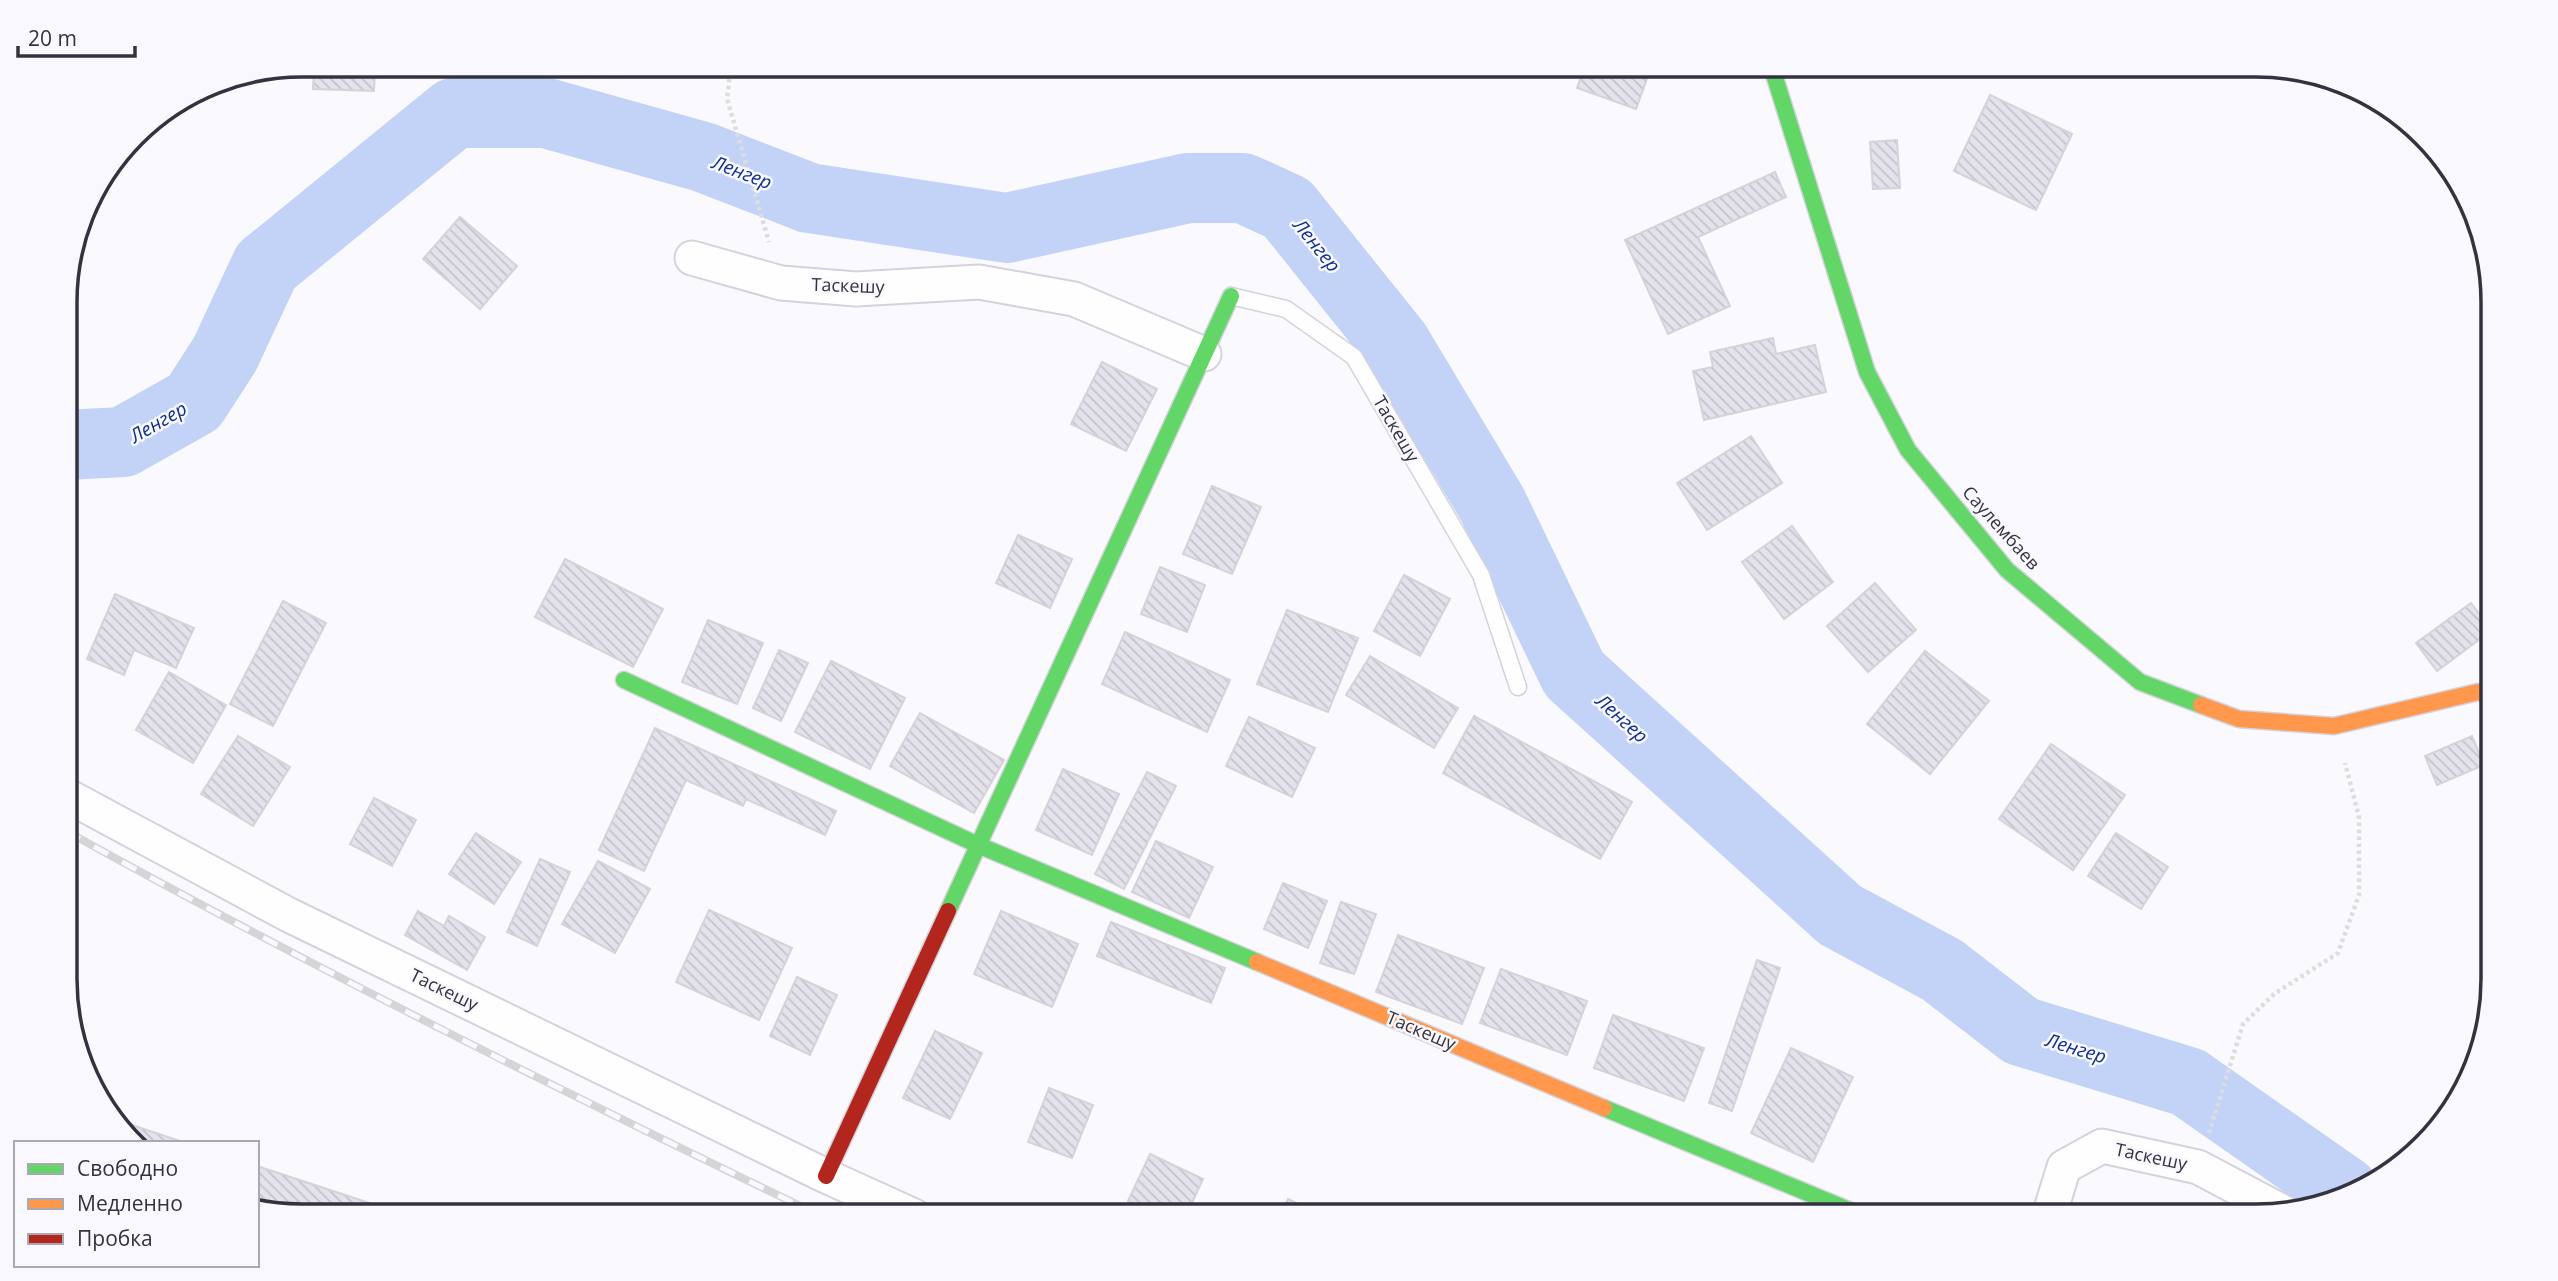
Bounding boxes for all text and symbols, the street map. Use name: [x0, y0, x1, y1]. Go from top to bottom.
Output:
scale bar: [18, 14, 135, 58]
text: 20 m: [28, 24, 77, 52]
water label: Ленгер: [707, 148, 776, 195]
water label: Ленгер: [1287, 212, 1347, 277]
street label: Таскешу: [811, 272, 886, 298]
street label: Таскешу: [1368, 391, 1426, 467]
water label: Ленгер: [124, 395, 191, 449]
street label: Саулембаев: [1958, 480, 2046, 574]
water label: Ленгер: [1589, 687, 1654, 748]
street label: Таскешу: [406, 962, 483, 1016]
street label: Таскешу: [1383, 1005, 1461, 1056]
water label: Ленгер: [2041, 1026, 2110, 1070]
street label: Таскешу: [2113, 1137, 2190, 1176]
legend: [14, 1141, 259, 1267]
text: Свободно: [77, 1154, 178, 1182]
text: Медленно: [77, 1189, 183, 1217]
text: Пробка: [77, 1224, 153, 1252]

